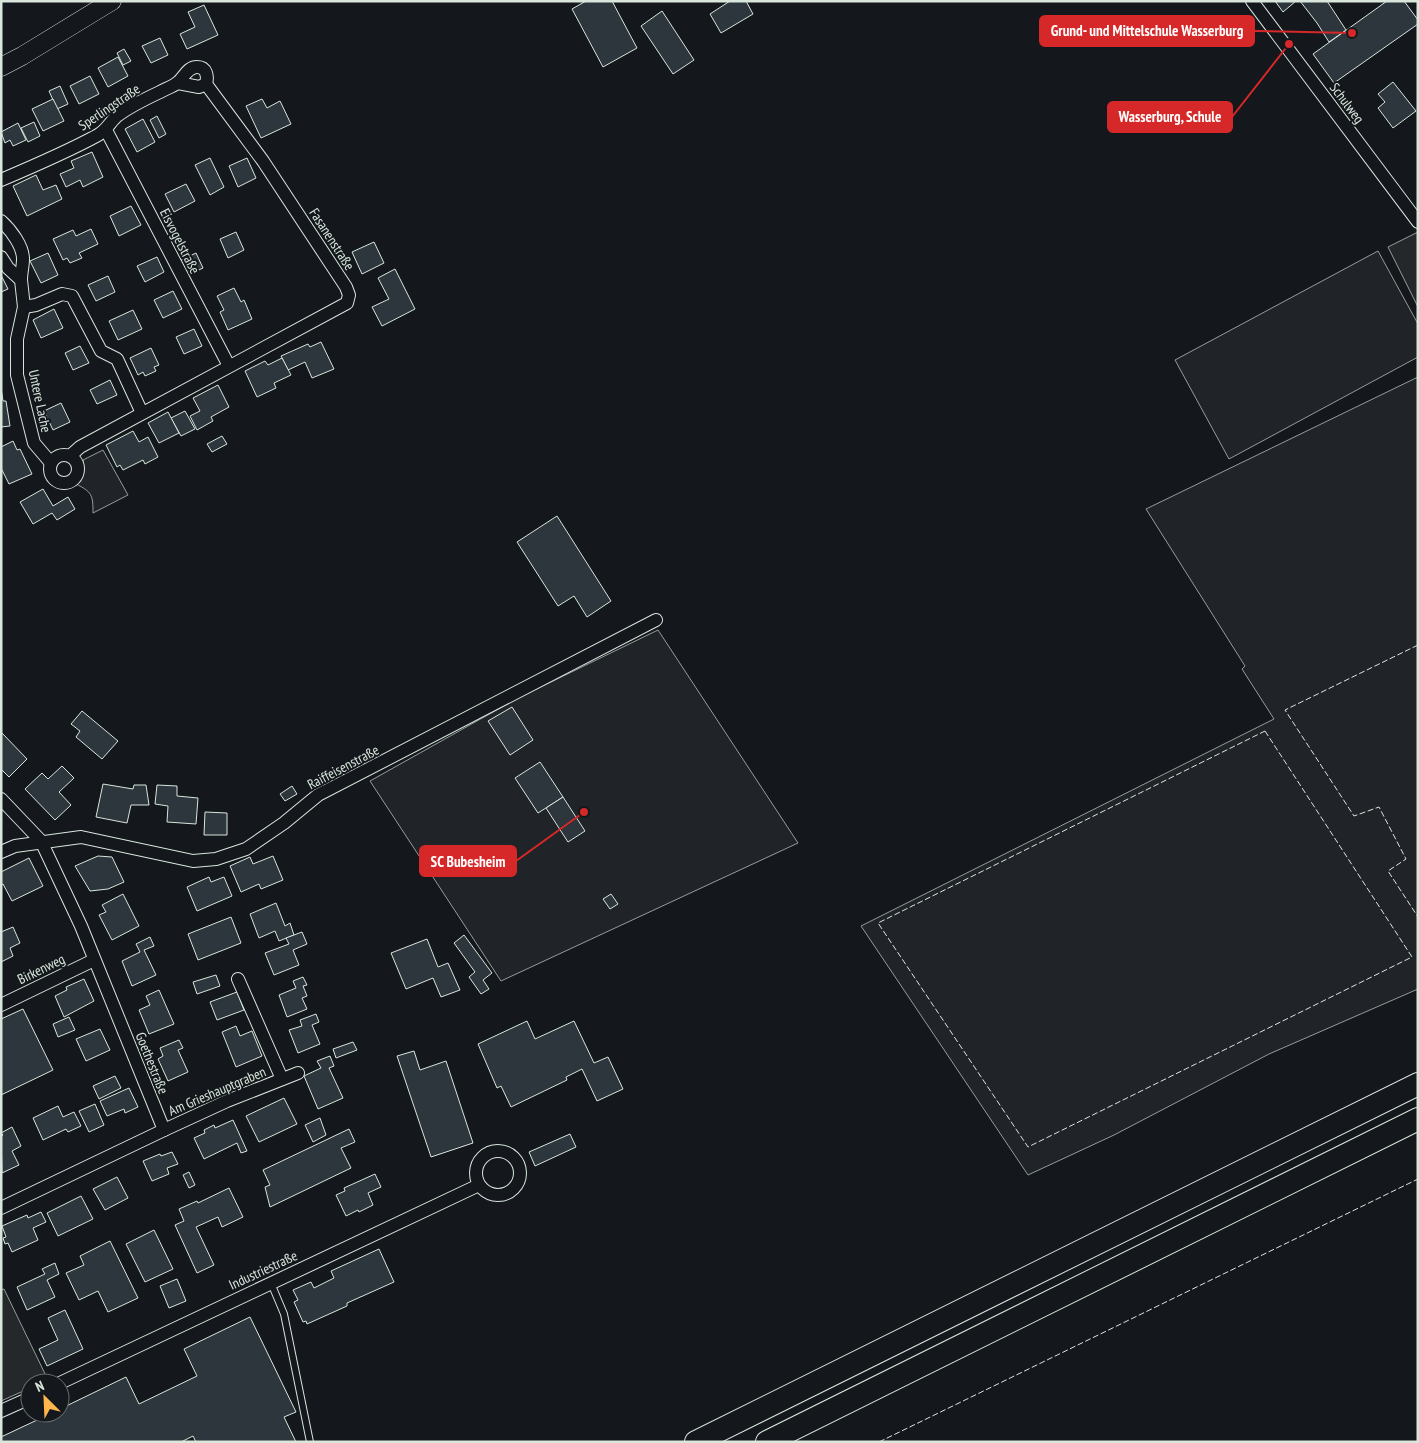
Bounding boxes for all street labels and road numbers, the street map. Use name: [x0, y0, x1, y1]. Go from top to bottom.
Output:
street label: Schulweg: [1326, 79, 1368, 127]
street label: Sperlingstraße: [75, 80, 144, 134]
street label: Eisvogelstraße: [156, 205, 204, 277]
street label: Fasanenstraße: [305, 205, 359, 274]
street label: Untere Lache: [25, 368, 55, 434]
street label: Raiffeisenstraße: [304, 741, 382, 793]
street label: Birkenweg: [14, 950, 68, 988]
street label: Goethestraße: [131, 1029, 173, 1097]
street label: Am Grieshauptgraben: [166, 1062, 268, 1120]
street label: Industriestraße: [226, 1246, 300, 1294]

